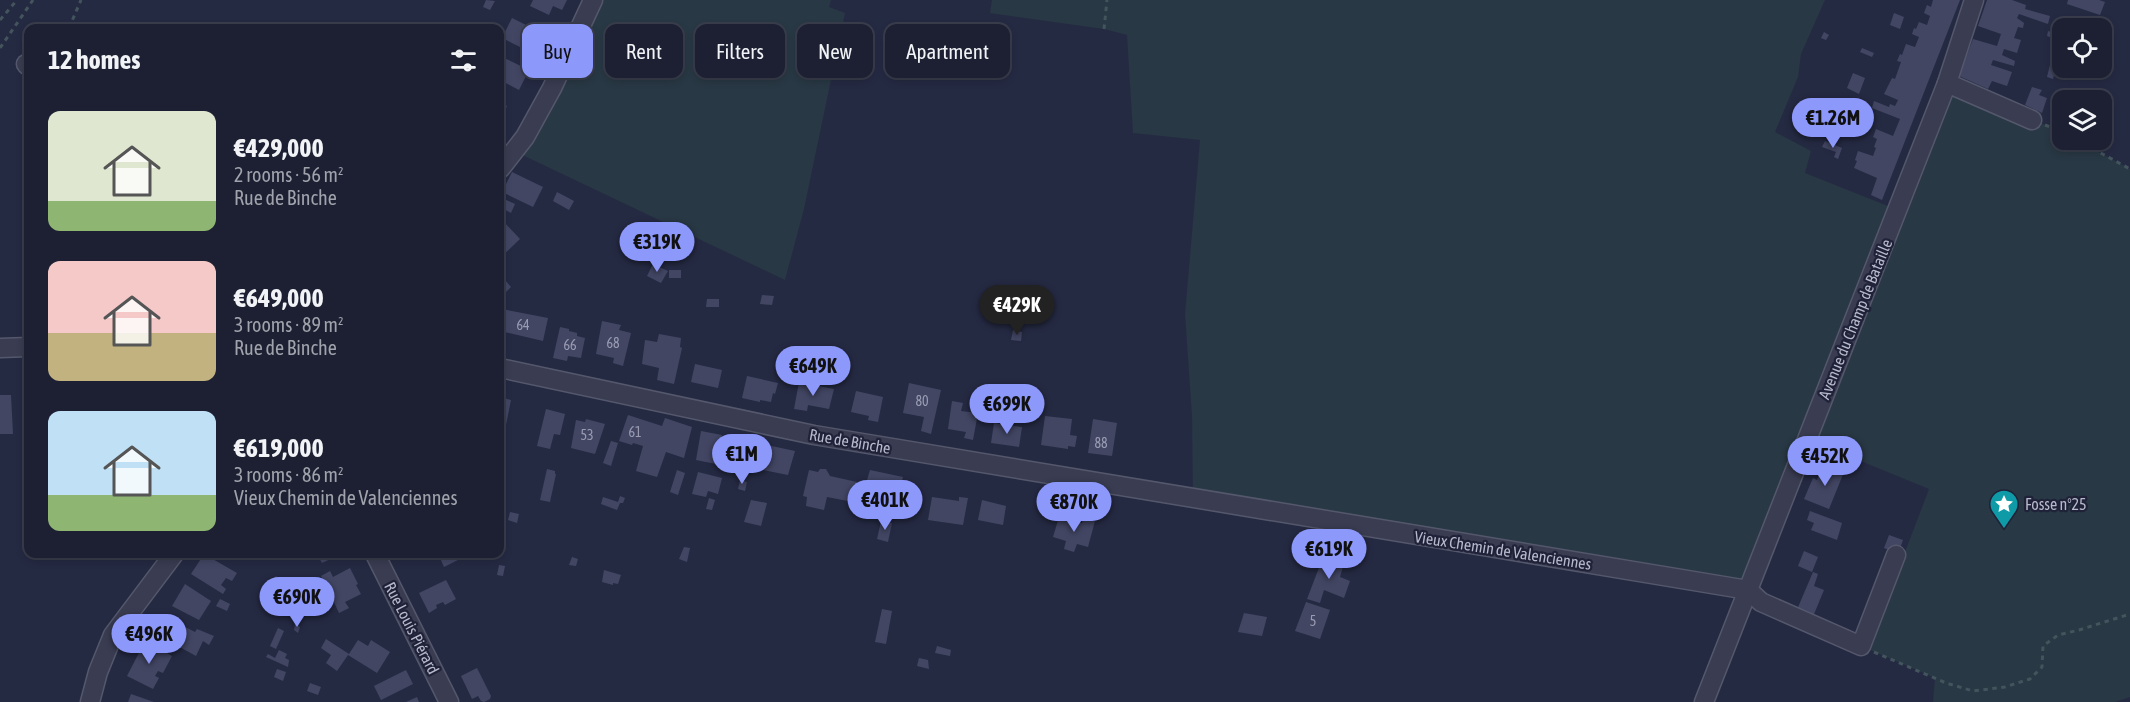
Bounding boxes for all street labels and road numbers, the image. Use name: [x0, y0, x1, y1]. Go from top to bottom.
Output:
street label: Avenue du Champ de Bataille: [1815, 236, 1896, 402]
street label: Rue de Binche: [808, 425, 892, 457]
street label: Vieux Chemin de Valenciennes: [1413, 527, 1593, 573]
street label: Rue Louis Piérard: [381, 579, 443, 677]

